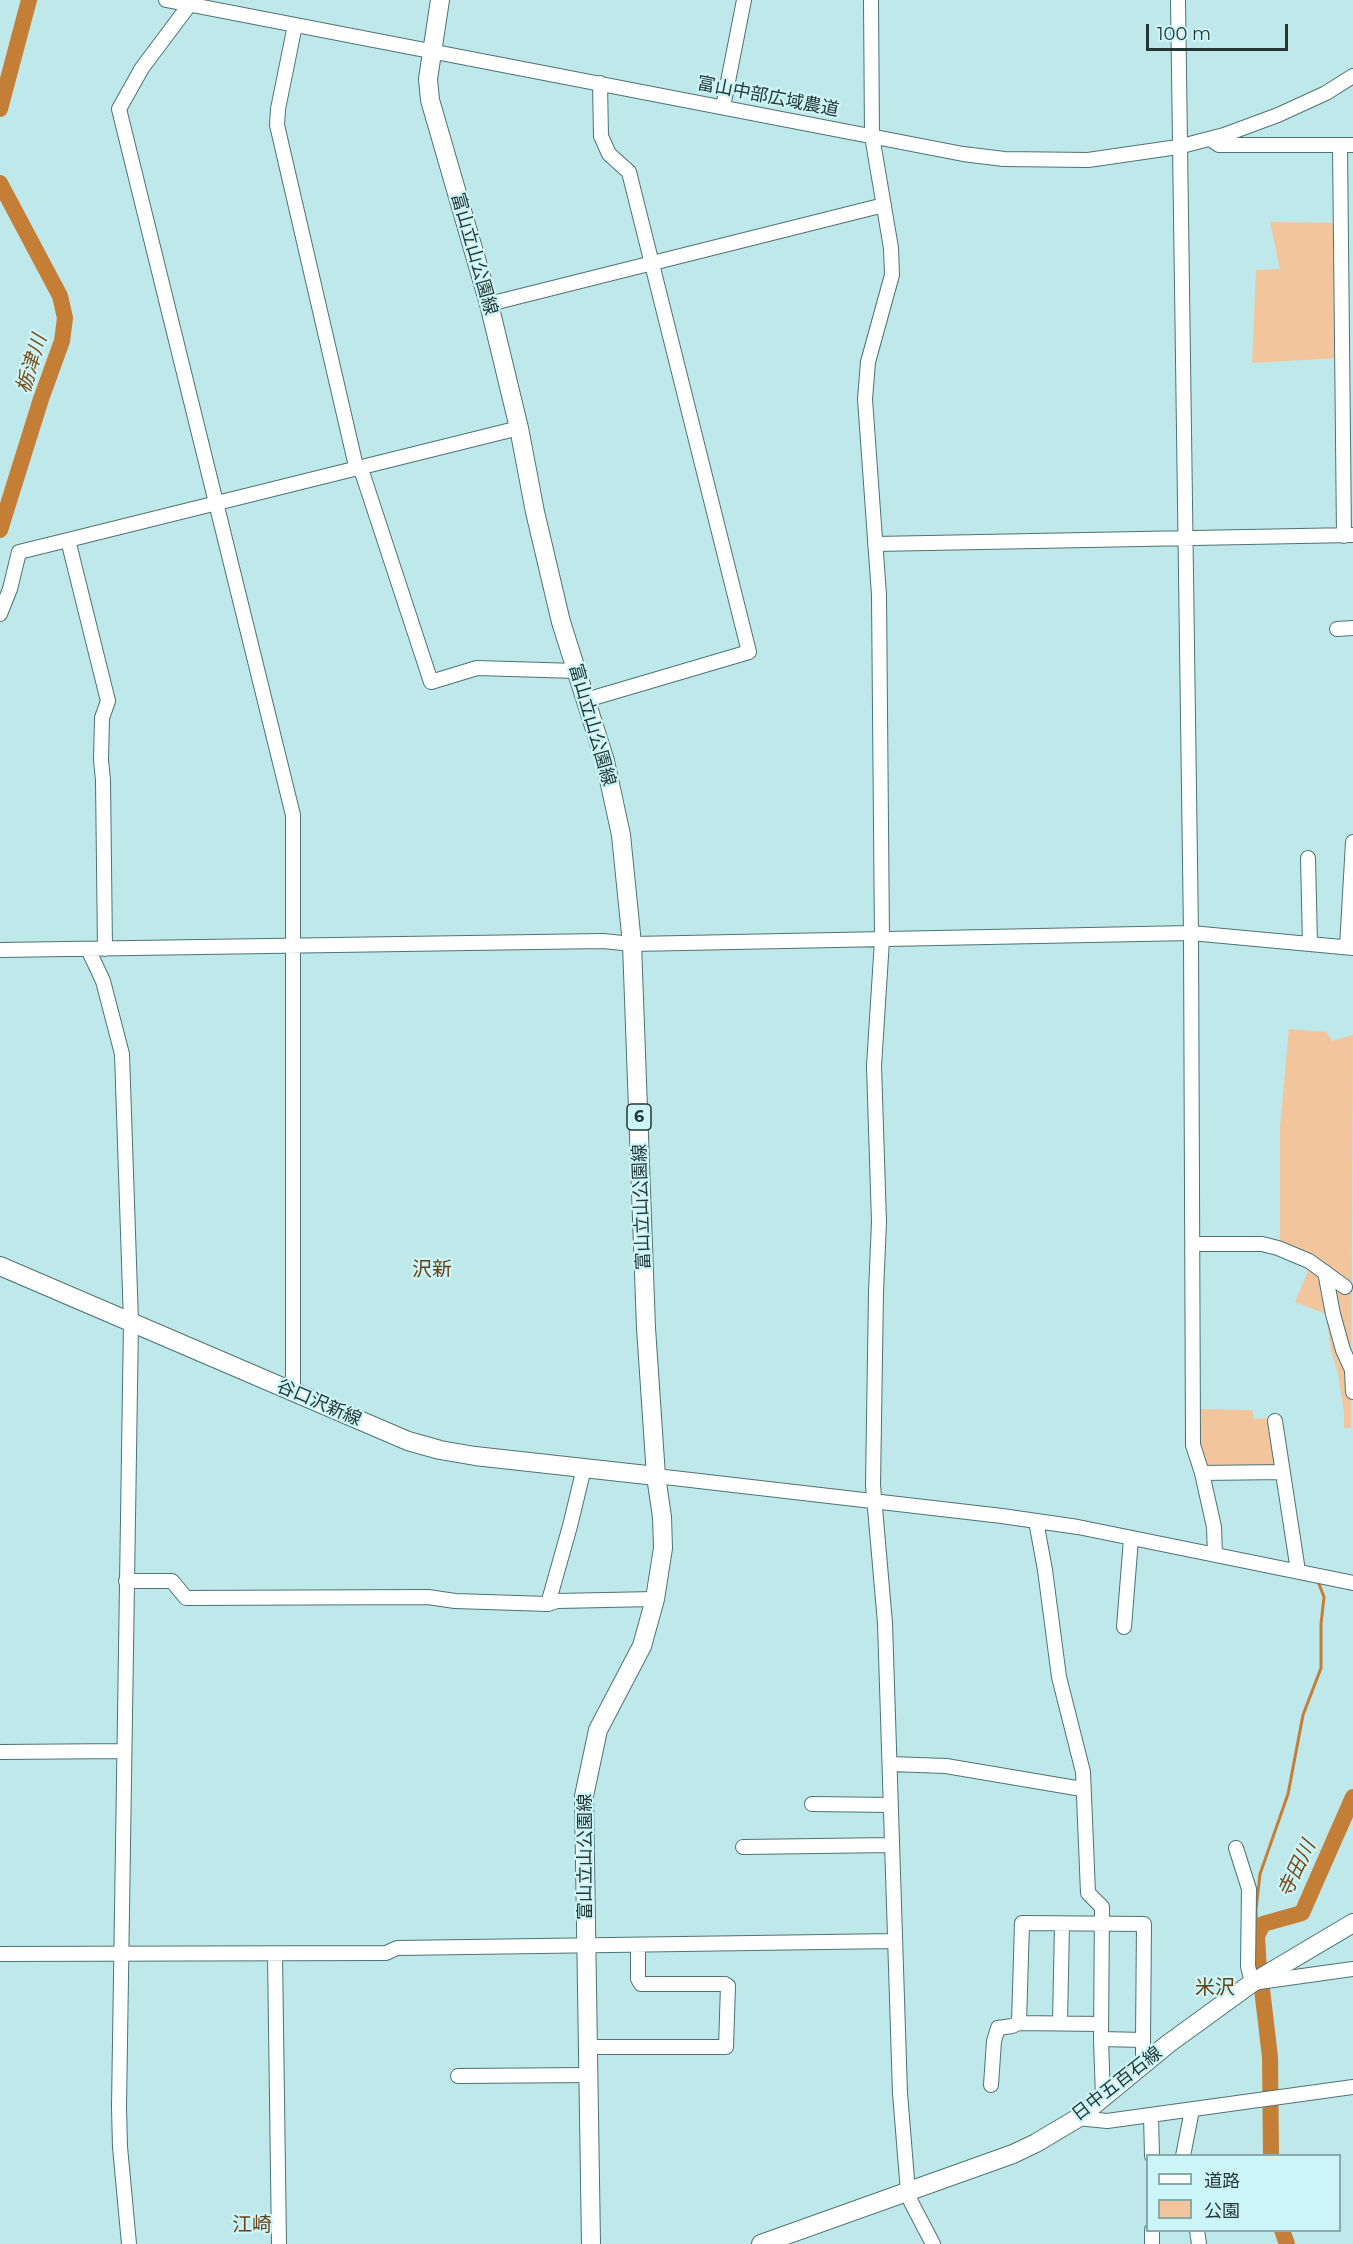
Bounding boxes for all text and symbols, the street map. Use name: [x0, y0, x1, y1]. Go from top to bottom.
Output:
scale bar: [1149, 12, 1292, 50]
text: 100 m: [1157, 23, 1211, 45]
street label: 富山中部広域農道: [695, 73, 841, 121]
street label: 富山立山公園線: [446, 190, 502, 318]
water label: 栃津川: [12, 332, 52, 396]
street label: 富山立山公園線: [564, 661, 620, 789]
road number: 6: [627, 1104, 651, 1130]
street label: 富山立山公園線: [629, 1144, 655, 1270]
district label: 沢新: [412, 1258, 452, 1282]
street label: 谷口沢新線: [273, 1375, 365, 1431]
street label: 富山立山公園線: [575, 1794, 597, 1920]
water label: 寺田川: [1273, 1837, 1321, 1901]
district label: 米沢: [1195, 1976, 1235, 2000]
street label: 日中五百石線: [1068, 2042, 1166, 2126]
legend: [1146, 2154, 1341, 2232]
text: 道路: [1204, 2170, 1240, 2192]
text: 公園: [1204, 2200, 1240, 2222]
district label: 江崎: [232, 2213, 272, 2237]

